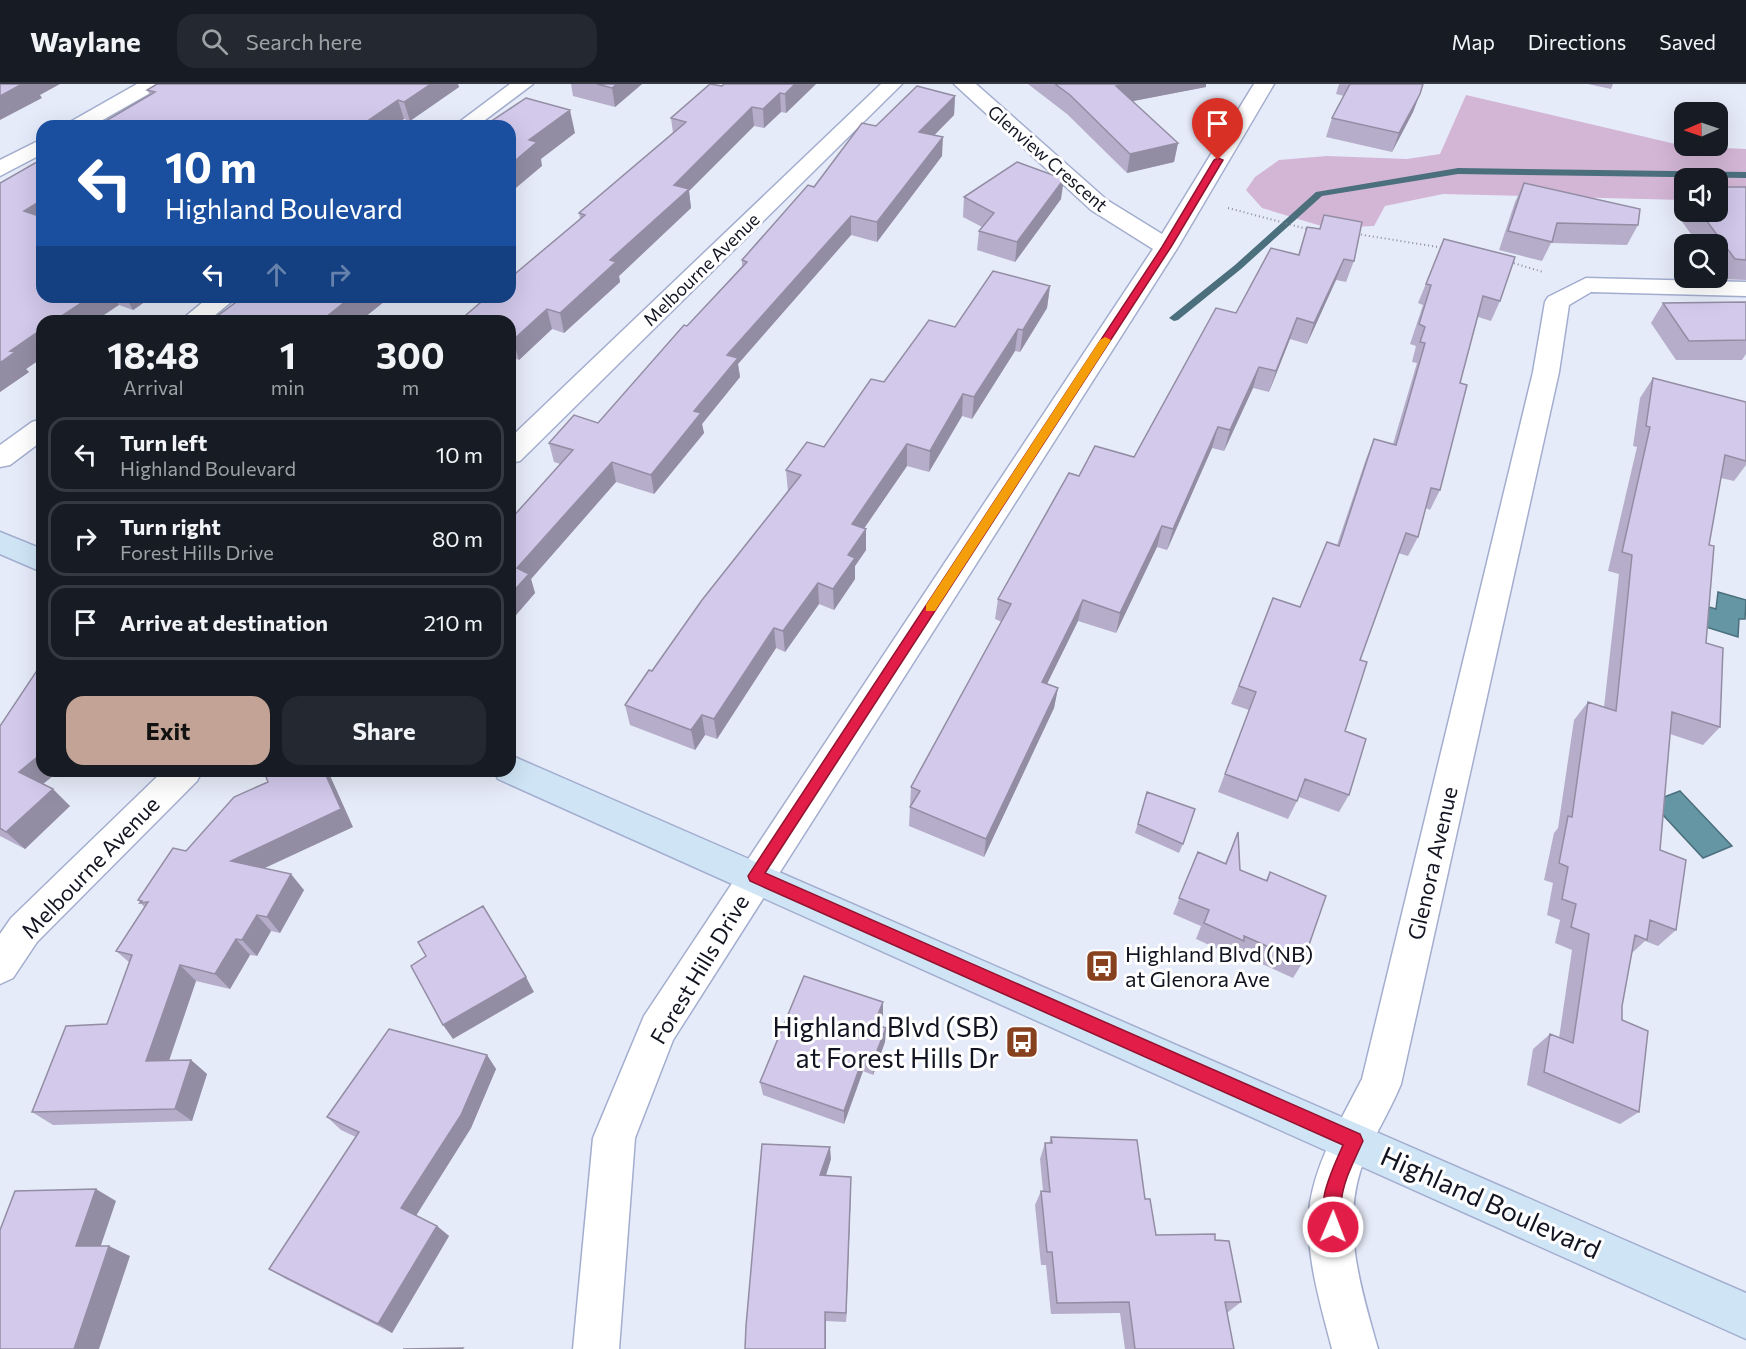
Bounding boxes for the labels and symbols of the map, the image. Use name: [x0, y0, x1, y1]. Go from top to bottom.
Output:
pin: [1192, 98, 1243, 160]
street label: Glenview Crescent: [984, 100, 1112, 216]
north arrow: [1674, 102, 1728, 156]
street label: Melbourne Avenue: [638, 208, 764, 330]
street label: Glenora Avenue: [1401, 784, 1463, 942]
street label: Melbourne Avenue: [15, 790, 165, 944]
street label: Forest Hills Drive: [644, 890, 754, 1048]
place label: Highland Blvd (NB) at Glenora Ave: [1125, 940, 1313, 992]
bus stop icon: Highland Blvd (NB) at Glenora Ave: [1084, 948, 1120, 984]
place label: Highland Blvd (SB) at Forest Hills Dr: [772, 1010, 999, 1074]
bus stop icon: Highland Blvd (SB) at Forest Hills Dr: [1004, 1024, 1040, 1060]
street label: Highland Boulevard: [1376, 1139, 1606, 1265]
position arrow: [1301, 1195, 1365, 1259]

